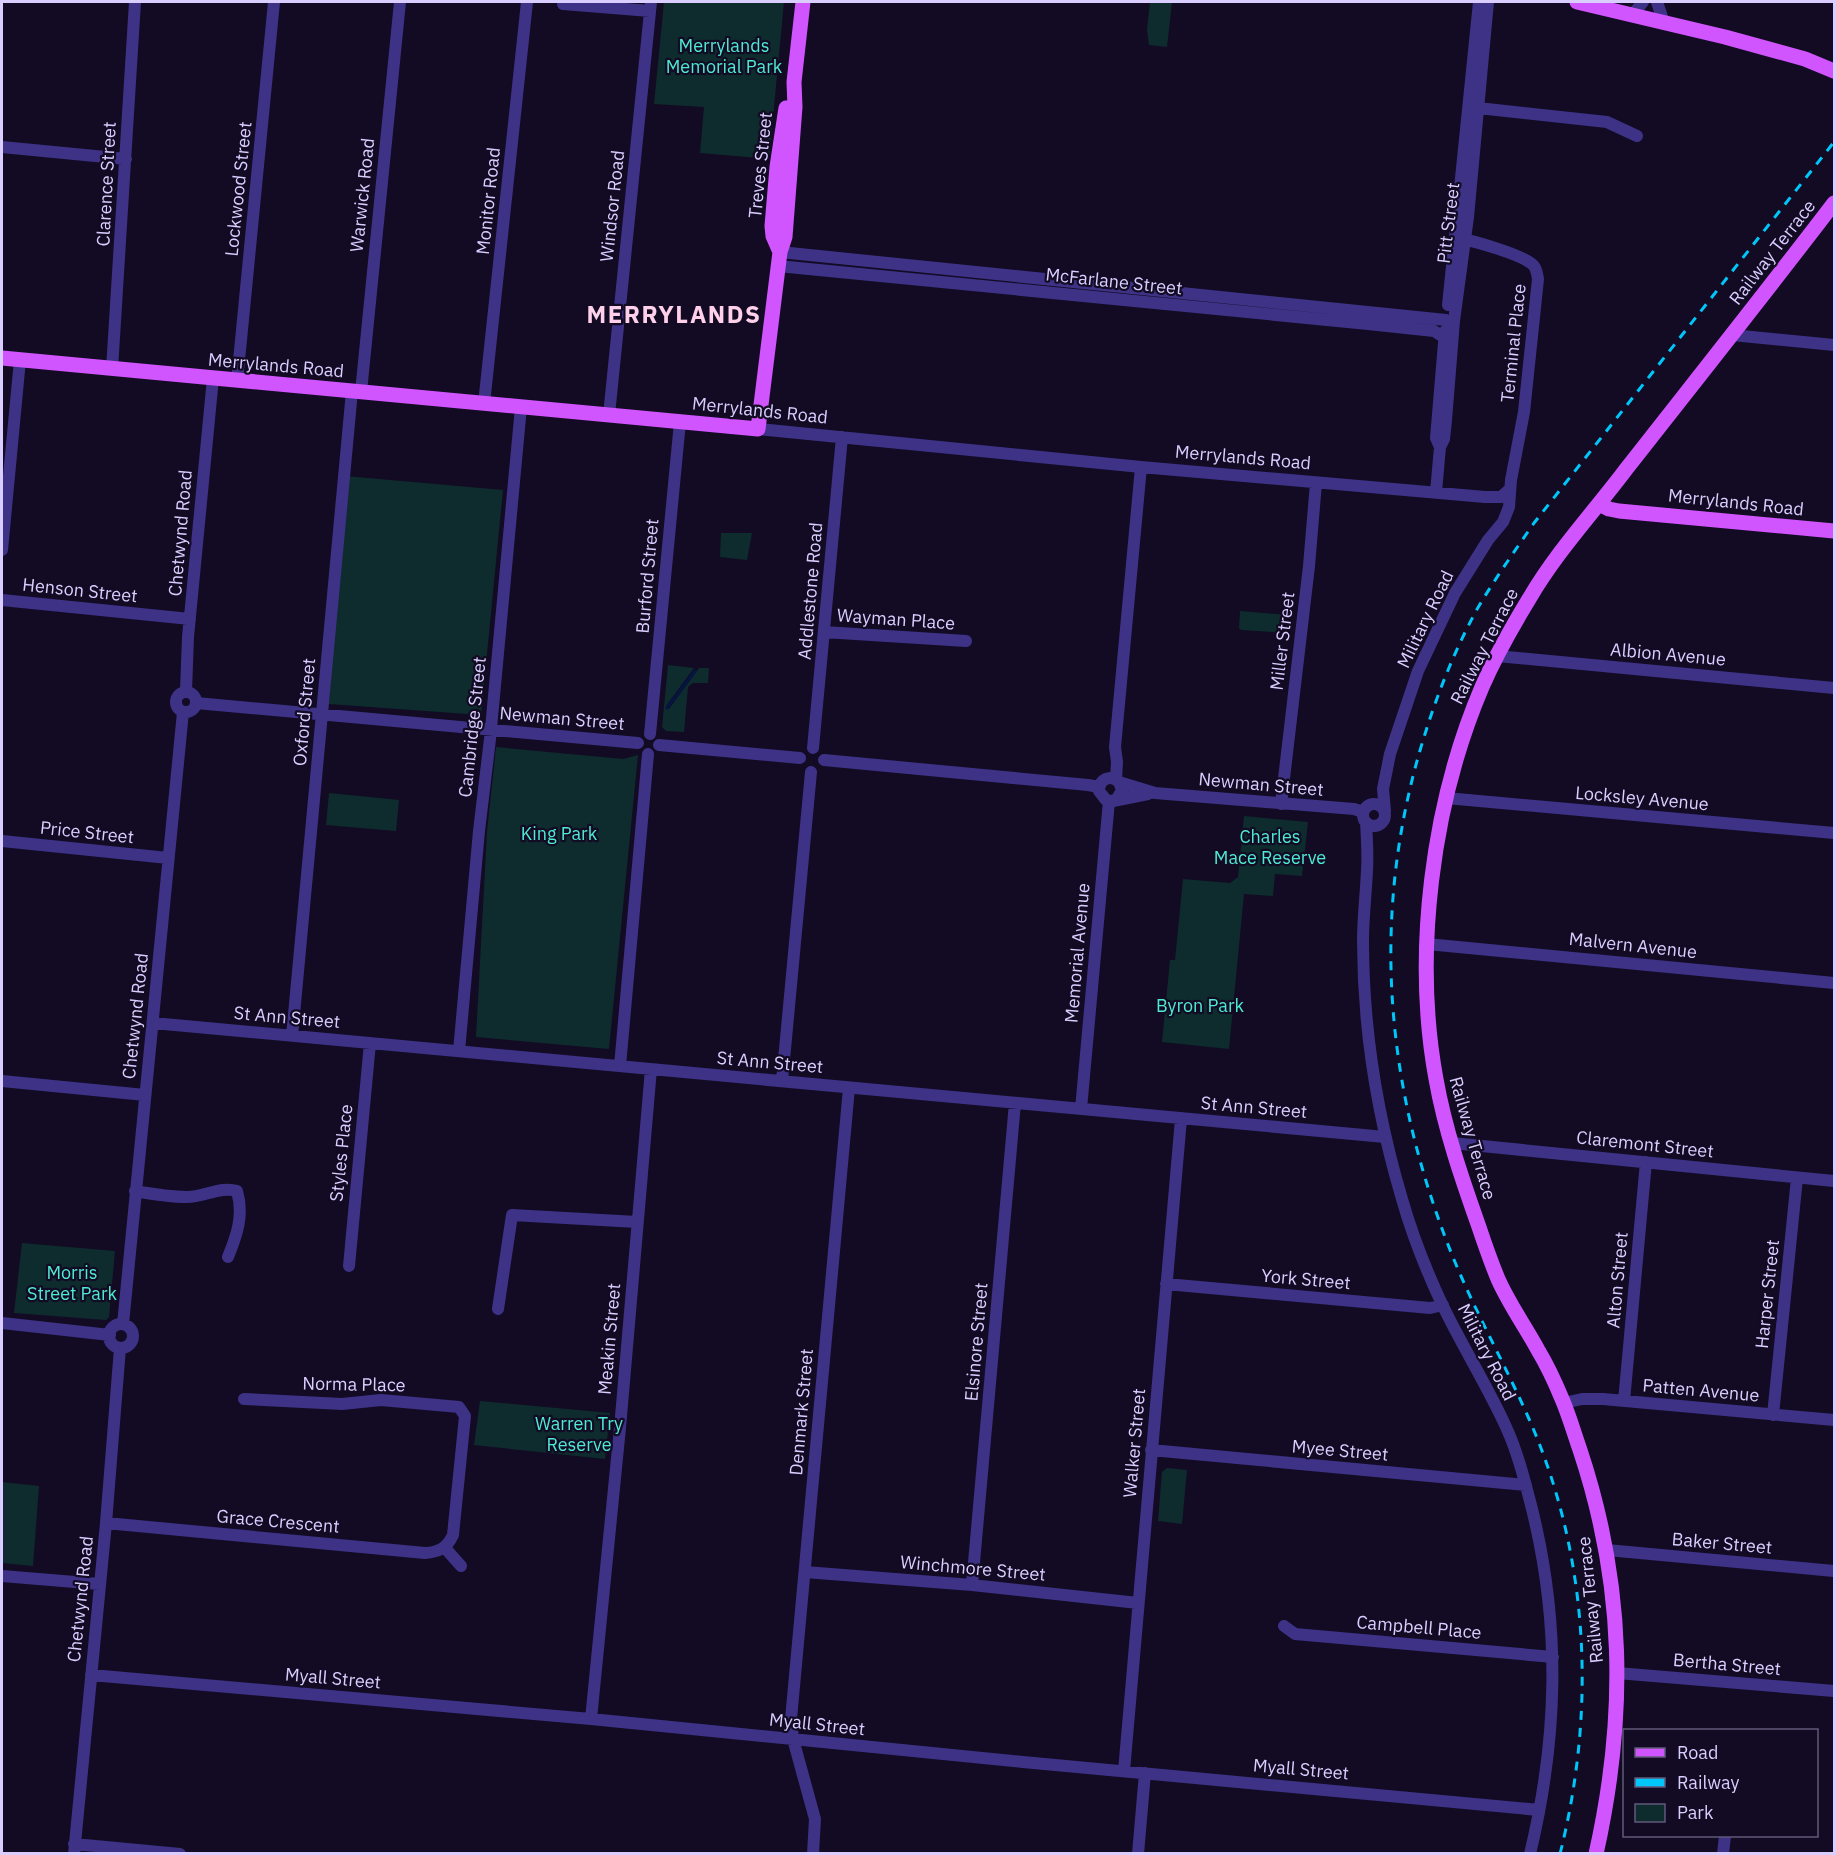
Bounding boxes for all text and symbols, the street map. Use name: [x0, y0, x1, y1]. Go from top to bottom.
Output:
park label: Merrylands Memorial Park: [666, 34, 783, 78]
street label: Treves Street: [743, 111, 777, 219]
street label: Lockwood Street: [219, 120, 257, 258]
street label: Clarence Street: [91, 121, 121, 247]
street label: Warwick Road: [345, 137, 379, 253]
street label: Monitor Road: [471, 146, 505, 256]
street label: Windsor Road: [595, 149, 629, 263]
street label: Pitt Street: [1432, 181, 1464, 265]
street label: Railway Terrace: [1724, 195, 1820, 309]
street label: McFarlane Street: [1044, 262, 1184, 300]
street label: Terminal Place: [1495, 282, 1531, 403]
district label: MERRYLANDS: [587, 298, 761, 330]
street label: Merrylands Road: [207, 348, 345, 382]
street label: Merrylands Road: [691, 391, 829, 429]
street label: Merrylands Road: [1174, 440, 1312, 474]
street label: Chetwynd Road: [163, 469, 197, 597]
street label: Merrylands Road: [1667, 483, 1805, 521]
street label: Burford Street: [631, 518, 663, 634]
street label: Addlestone Road: [793, 521, 827, 661]
street label: Military Road: [1391, 566, 1459, 672]
street label: Henson Street: [21, 573, 139, 607]
street label: Railway Terrace: [1445, 584, 1523, 708]
street label: Miller Street: [1265, 590, 1299, 692]
street label: Wayman Place: [836, 603, 956, 635]
street label: Albion Avenue: [1609, 637, 1727, 671]
street label: Cambridge Street: [453, 655, 491, 799]
street label: Oxford Street: [288, 657, 320, 767]
street label: Newman Street: [498, 701, 626, 735]
street label: Newman Street: [1197, 767, 1325, 801]
street label: Locksley Avenue: [1574, 781, 1710, 815]
street label: Price Street: [39, 816, 135, 848]
park label: King Park: [521, 822, 598, 845]
park label: Charles Mace Reserve: [1214, 825, 1326, 869]
street label: Memorial Avenue: [1059, 882, 1095, 1024]
street label: Malvern Avenue: [1568, 927, 1698, 963]
street label: Chetwynd Road: [117, 952, 153, 1080]
park label: Byron Park: [1156, 994, 1245, 1017]
street label: St Ann Street: [233, 1001, 341, 1033]
street label: St Ann Street: [716, 1046, 824, 1078]
street label: Railway Terrace: [1444, 1074, 1502, 1202]
street label: St Ann Street: [1200, 1091, 1308, 1123]
street label: Styles Place: [324, 1103, 358, 1203]
street label: Claremont Street: [1575, 1125, 1715, 1163]
street label: Alton Street: [1601, 1231, 1633, 1329]
street label: Harper Street: [1750, 1238, 1784, 1350]
park label: Morris Street Park: [27, 1261, 118, 1305]
street label: York Street: [1260, 1264, 1352, 1294]
street label: Meakin Street: [593, 1282, 625, 1396]
street label: Elsinore Street: [959, 1282, 993, 1402]
street label: Military Road: [1453, 1300, 1521, 1404]
street label: Denmark Street: [784, 1348, 818, 1476]
street label: Norma Place: [302, 1372, 406, 1396]
street label: Patten Avenue: [1642, 1373, 1760, 1407]
street label: Walker Street: [1118, 1387, 1150, 1499]
park label: Warren Try Reserve: [535, 1412, 623, 1456]
street label: Myee Street: [1291, 1434, 1389, 1466]
street label: Grace Crescent: [216, 1504, 340, 1538]
street label: Baker Street: [1671, 1527, 1773, 1559]
street label: Chetwynd Road: [62, 1535, 98, 1663]
street label: Railway Terrace: [1572, 1535, 1608, 1664]
street label: Winchmore Street: [899, 1550, 1047, 1586]
street label: Campbell Place: [1356, 1610, 1483, 1644]
street label: Bertha Street: [1672, 1648, 1782, 1680]
street label: Myall Street: [284, 1662, 382, 1694]
street label: Myall Street: [768, 1708, 866, 1740]
legend: [1623, 1729, 1818, 1837]
text: Road: [1677, 1741, 1718, 1764]
street label: Myall Street: [1252, 1753, 1350, 1785]
text: Railway: [1677, 1771, 1739, 1794]
text: Park: [1677, 1801, 1714, 1824]

